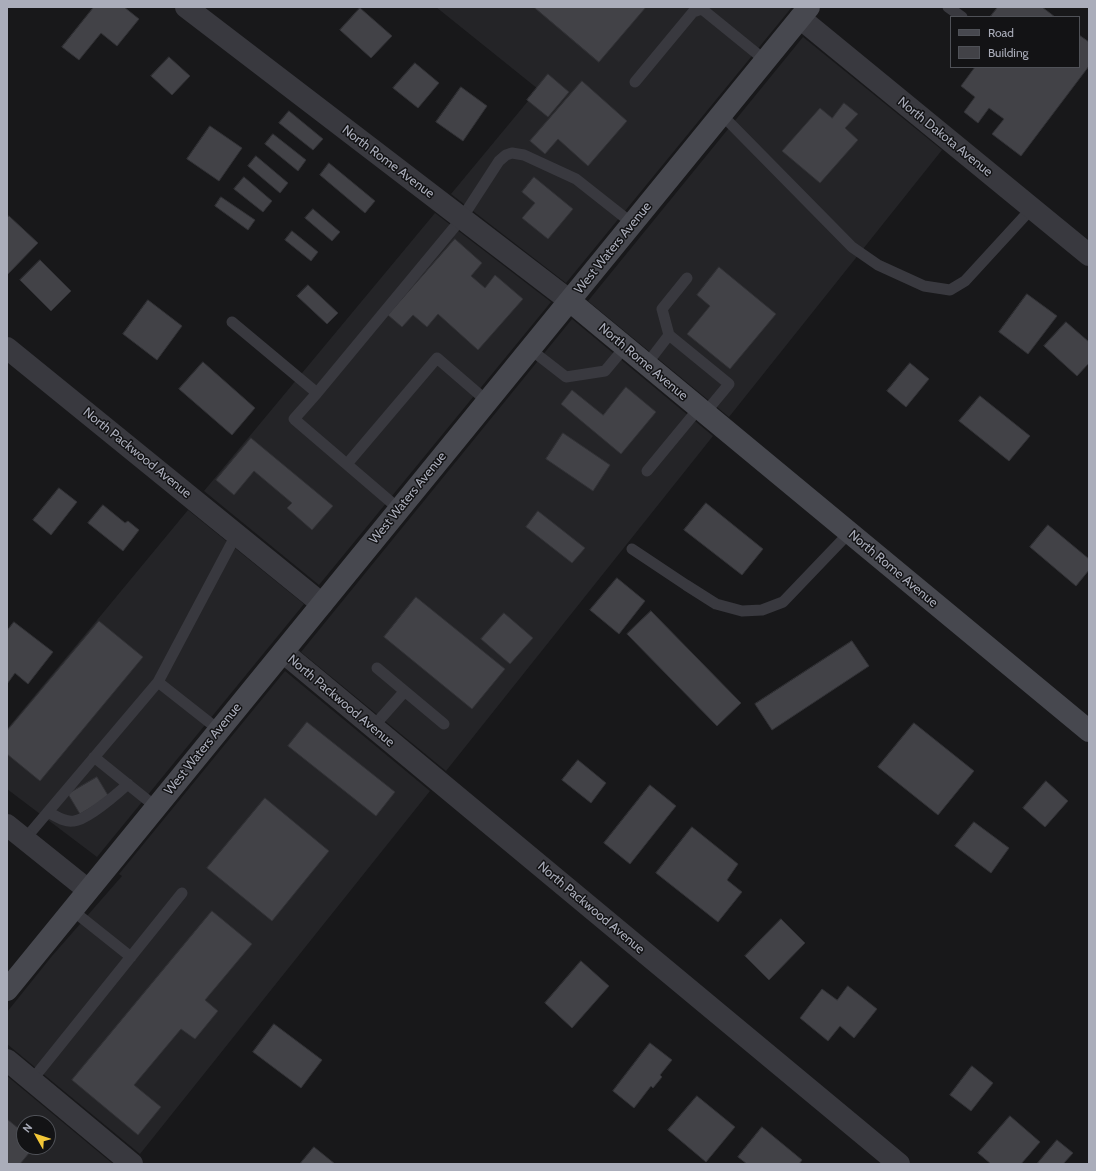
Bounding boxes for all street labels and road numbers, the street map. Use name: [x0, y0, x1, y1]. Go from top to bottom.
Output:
street label: North Dakota Avenue: [894, 94, 996, 180]
street label: North Rome Avenue: [339, 122, 437, 202]
street label: West Waters Avenue: [571, 199, 655, 297]
street label: North Rome Avenue: [595, 320, 691, 404]
street label: North Packwood Avenue: [80, 405, 194, 501]
street label: West Waters Avenue: [366, 449, 450, 547]
street label: North Rome Avenue: [845, 527, 941, 611]
street label: North Packwood Avenue: [284, 652, 398, 750]
street label: West Waters Avenue: [161, 700, 245, 798]
street label: North Packwood Avenue: [534, 859, 648, 957]

